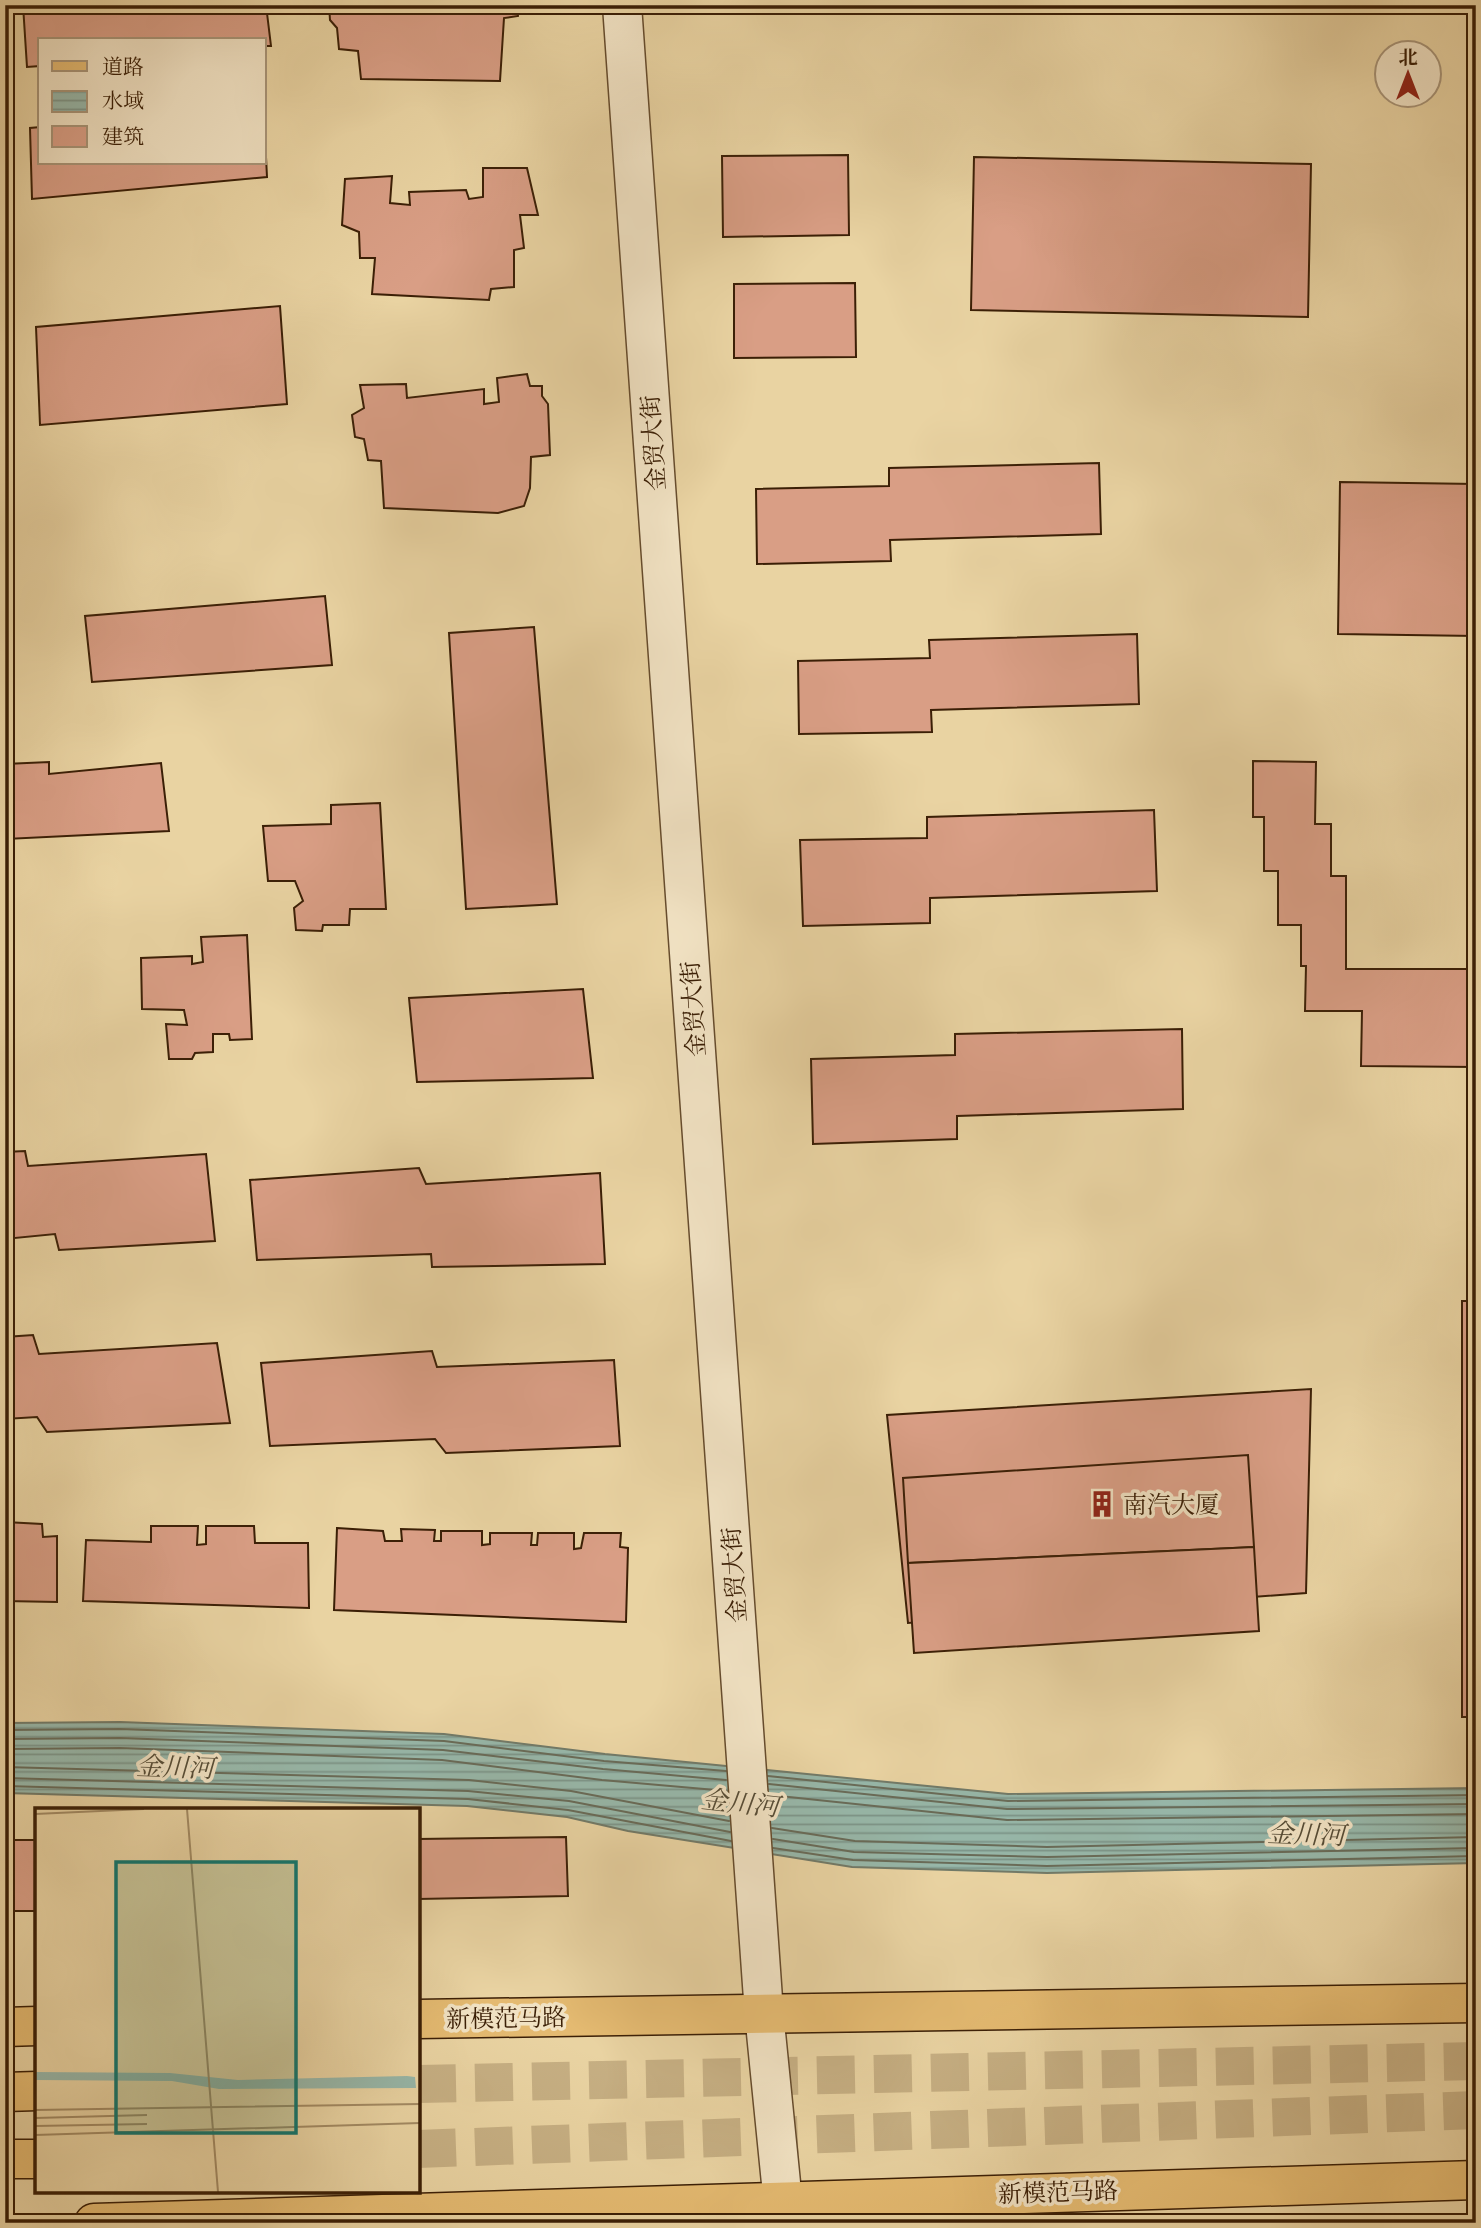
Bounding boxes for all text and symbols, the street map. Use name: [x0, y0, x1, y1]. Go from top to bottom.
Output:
legend: [38, 38, 266, 164]
north arrow: [1372, 38, 1442, 108]
text: 北: [1398, 46, 1418, 69]
text: 道路: [102, 54, 144, 79]
text: 水域: [102, 88, 144, 113]
text: 建筑: [102, 124, 144, 149]
street label: 金贸大街: [635, 394, 671, 492]
street label: 金贸大街: [675, 960, 711, 1058]
building icon: 南汽大厦: [1087, 1489, 1117, 1519]
place label: 南汽大厦: [1123, 1490, 1219, 1519]
street label: 金贸大街: [716, 1526, 752, 1624]
water label: 金川河: [135, 1750, 219, 1784]
water label: 金川河: [700, 1783, 784, 1823]
inset map: [35, 1808, 420, 2193]
water label: 金川河: [1266, 1817, 1350, 1851]
street label: 新模范马路: [446, 2002, 566, 2034]
street label: 新模范马路: [998, 2175, 1118, 2209]

